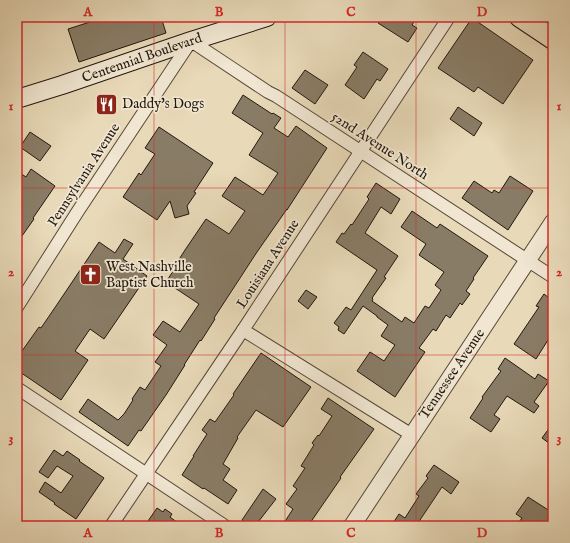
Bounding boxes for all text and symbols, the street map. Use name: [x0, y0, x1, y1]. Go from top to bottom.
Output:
text: A: [83, 4, 94, 21]
text: B: [215, 4, 224, 21]
text: C: [346, 4, 356, 21]
text: D: [477, 4, 488, 21]
street label: Centennial Boulevard: [80, 29, 205, 87]
restaurant icon: Daddy's Dogs: [94, 91, 120, 117]
place label: Daddy's Dogs: [122, 95, 204, 113]
text: 1: [9, 98, 14, 115]
text: 1: [557, 98, 562, 115]
street label: 52nd Avenue North: [328, 108, 432, 184]
street label: Pennsylvania Avenue: [44, 119, 125, 230]
street label: Louisiana Avenue: [232, 216, 304, 312]
place label: West Nashville Baptist Church: [106, 258, 194, 292]
church icon: West Nashville Baptist Church: [78, 262, 104, 288]
text: 2: [8, 264, 14, 281]
text: 2: [556, 264, 562, 281]
street label: Tennessee Avenue: [415, 325, 489, 423]
text: 3: [9, 430, 14, 447]
text: 3: [557, 430, 562, 447]
text: A: [83, 525, 94, 542]
text: B: [215, 525, 224, 542]
text: C: [346, 525, 356, 542]
text: D: [477, 525, 488, 542]

